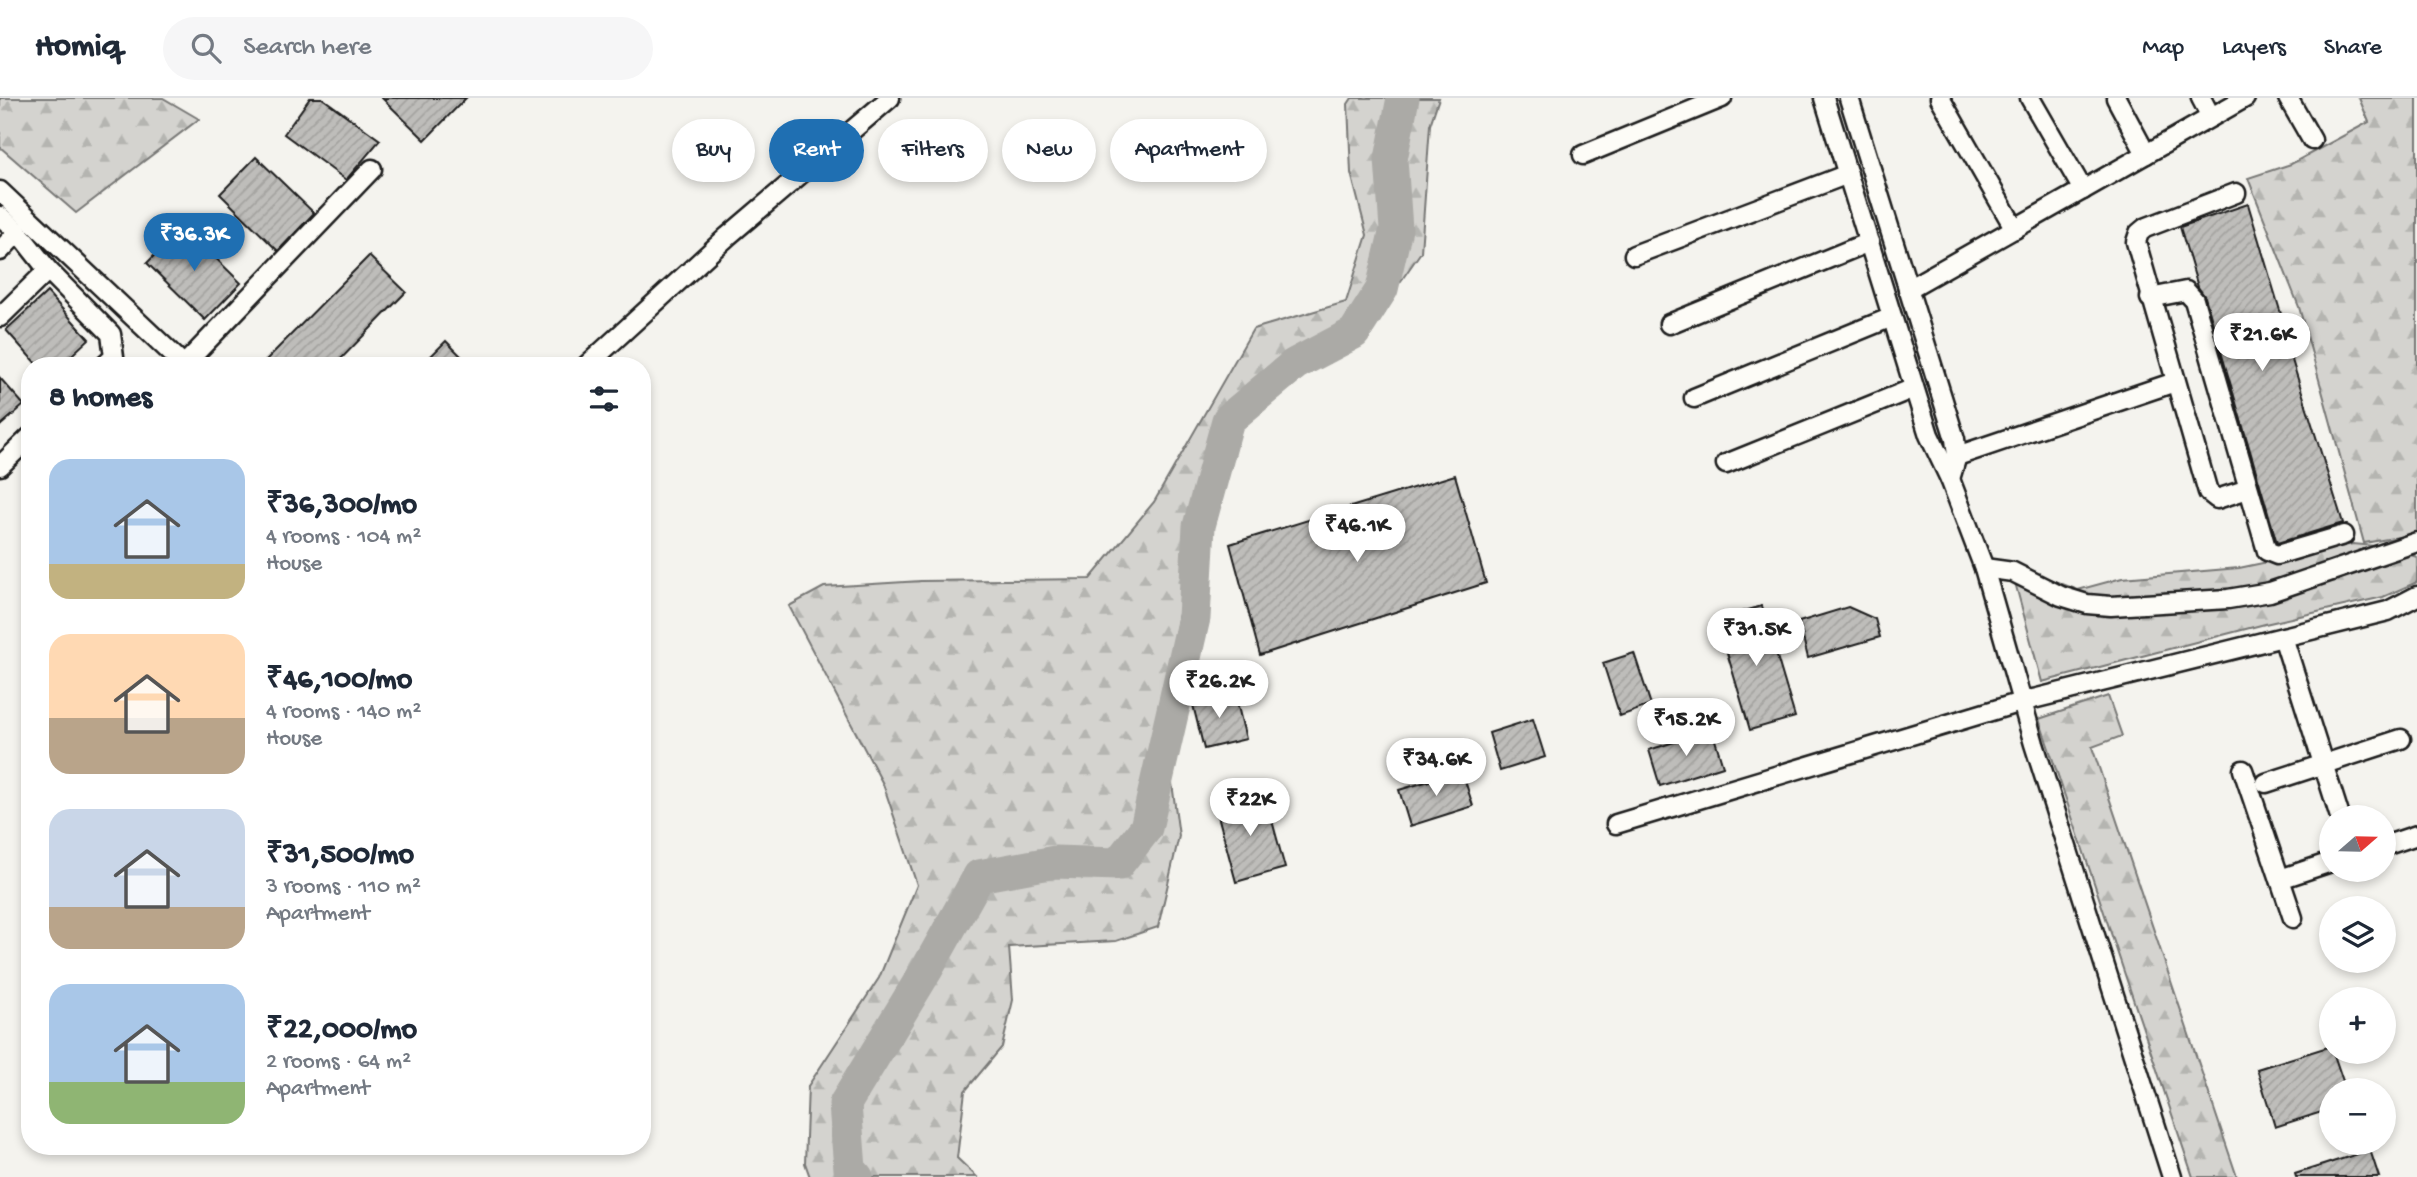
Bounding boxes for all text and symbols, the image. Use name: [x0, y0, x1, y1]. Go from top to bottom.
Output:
search box: [163, 17, 653, 80]
text: Homiq: [35, 29, 121, 67]
icon: search: [187, 29, 225, 67]
text: Search here: [243, 33, 371, 64]
text: Map: [2142, 34, 2184, 63]
text: Layers: [2222, 34, 2286, 63]
text: Share: [2324, 34, 2382, 63]
chip: Buy: [672, 119, 755, 182]
chip: Rent: [769, 119, 864, 182]
chip: Filters: [878, 119, 988, 182]
chip: New: [1002, 119, 1096, 182]
chip: Apartment: [1110, 119, 1267, 182]
pin: ₹36.3K: [137, 214, 251, 273]
text: ₹36.3K: [160, 222, 228, 249]
pin: ₹21.6K: [2205, 314, 2319, 373]
text: ₹21.6K: [2229, 322, 2295, 349]
icon: filters: [585, 380, 623, 418]
text: 8 homes: [49, 382, 152, 417]
icon: home: [105, 487, 189, 571]
text: ₹36,300/mo: [266, 489, 417, 524]
pin: ₹46.1K: [1300, 504, 1414, 564]
text: ₹46.1K: [1325, 513, 1389, 540]
text: 4 rooms · 104 m²: [266, 524, 421, 551]
text: House: [266, 551, 322, 578]
pin: ₹31.5K: [1699, 608, 1813, 668]
text: ₹31.5K: [1723, 617, 1789, 644]
pin: ₹26.2K: [1162, 660, 1276, 720]
icon: home: [105, 662, 189, 746]
text: ₹46,100/mo: [266, 664, 412, 699]
text: ₹26.2K: [1185, 669, 1253, 696]
pin: ₹15.2K: [1629, 698, 1743, 758]
text: 4 rooms · 140 m²: [266, 699, 421, 726]
text: ₹15.2K: [1653, 707, 1719, 734]
text: House: [266, 726, 322, 753]
pin: ₹34.6K: [1379, 738, 1493, 798]
text: ₹34.6K: [1402, 747, 1470, 774]
pin: ₹22K: [1209, 778, 1291, 838]
text: ₹22K: [1226, 787, 1274, 814]
north arrow: [2319, 805, 2396, 882]
map controls: [2319, 805, 2396, 1155]
icon: home: [105, 837, 189, 921]
text: ₹31,500/mo: [266, 839, 414, 874]
text: 3 rooms · 110 m²: [266, 874, 421, 901]
button: layers: [2319, 896, 2396, 973]
text: Apartment: [266, 901, 370, 928]
button: +: [2319, 987, 2396, 1064]
icon: home: [105, 1012, 189, 1096]
text: ₹22,000/mo: [266, 1014, 417, 1049]
text: 2 rooms · 64 m²: [266, 1049, 411, 1076]
text: Apartment: [266, 1076, 370, 1103]
button: −: [2319, 1078, 2396, 1155]

